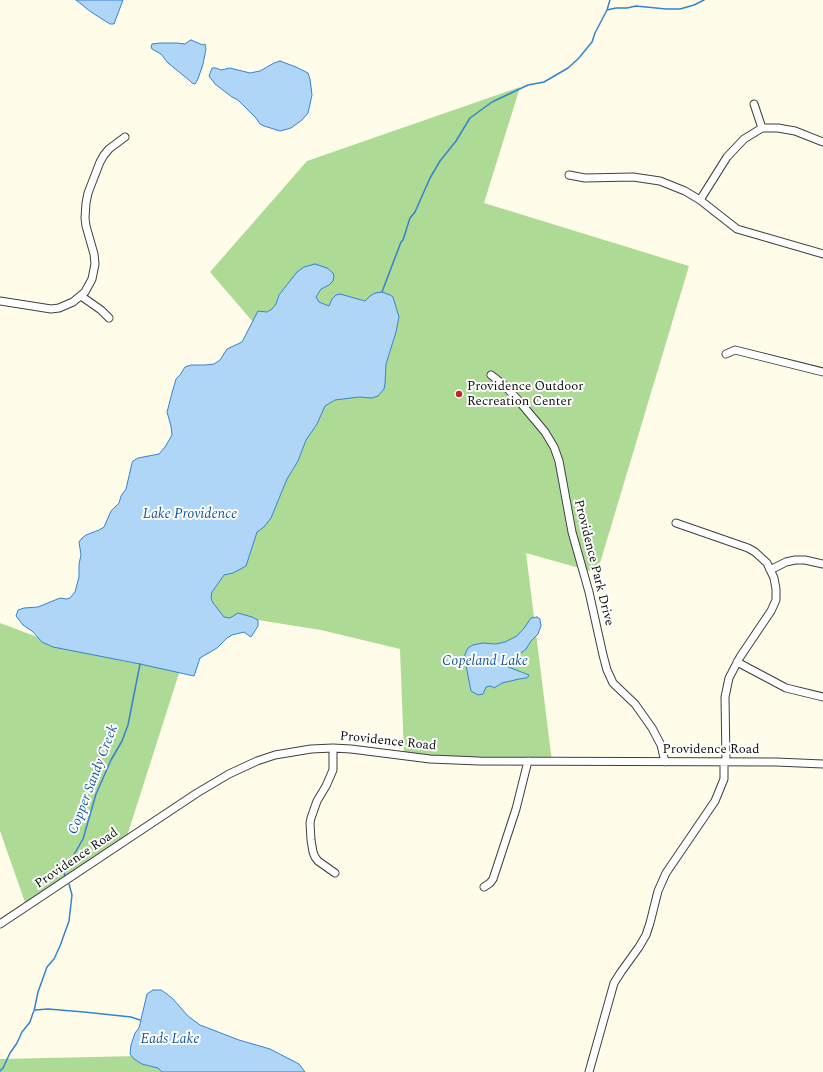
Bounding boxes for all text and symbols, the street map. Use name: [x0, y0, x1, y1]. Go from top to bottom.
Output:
place label: Providence Outdoor Recreation Center: [467, 379, 583, 410]
marker: Providence Outdoor Recreation Center: [454, 389, 464, 399]
street label: Providence Park Drive: [570, 498, 616, 628]
water label: Lake Providence: [143, 507, 237, 523]
water label: Copeland Lake: [442, 654, 528, 670]
water label: Copper Sandy Creek: [65, 723, 123, 837]
street label: Providence Road: [339, 729, 437, 755]
street label: Providence Road: [663, 742, 759, 758]
street label: Providence Road: [32, 825, 122, 893]
water label: Eads Lake: [141, 1032, 199, 1048]

